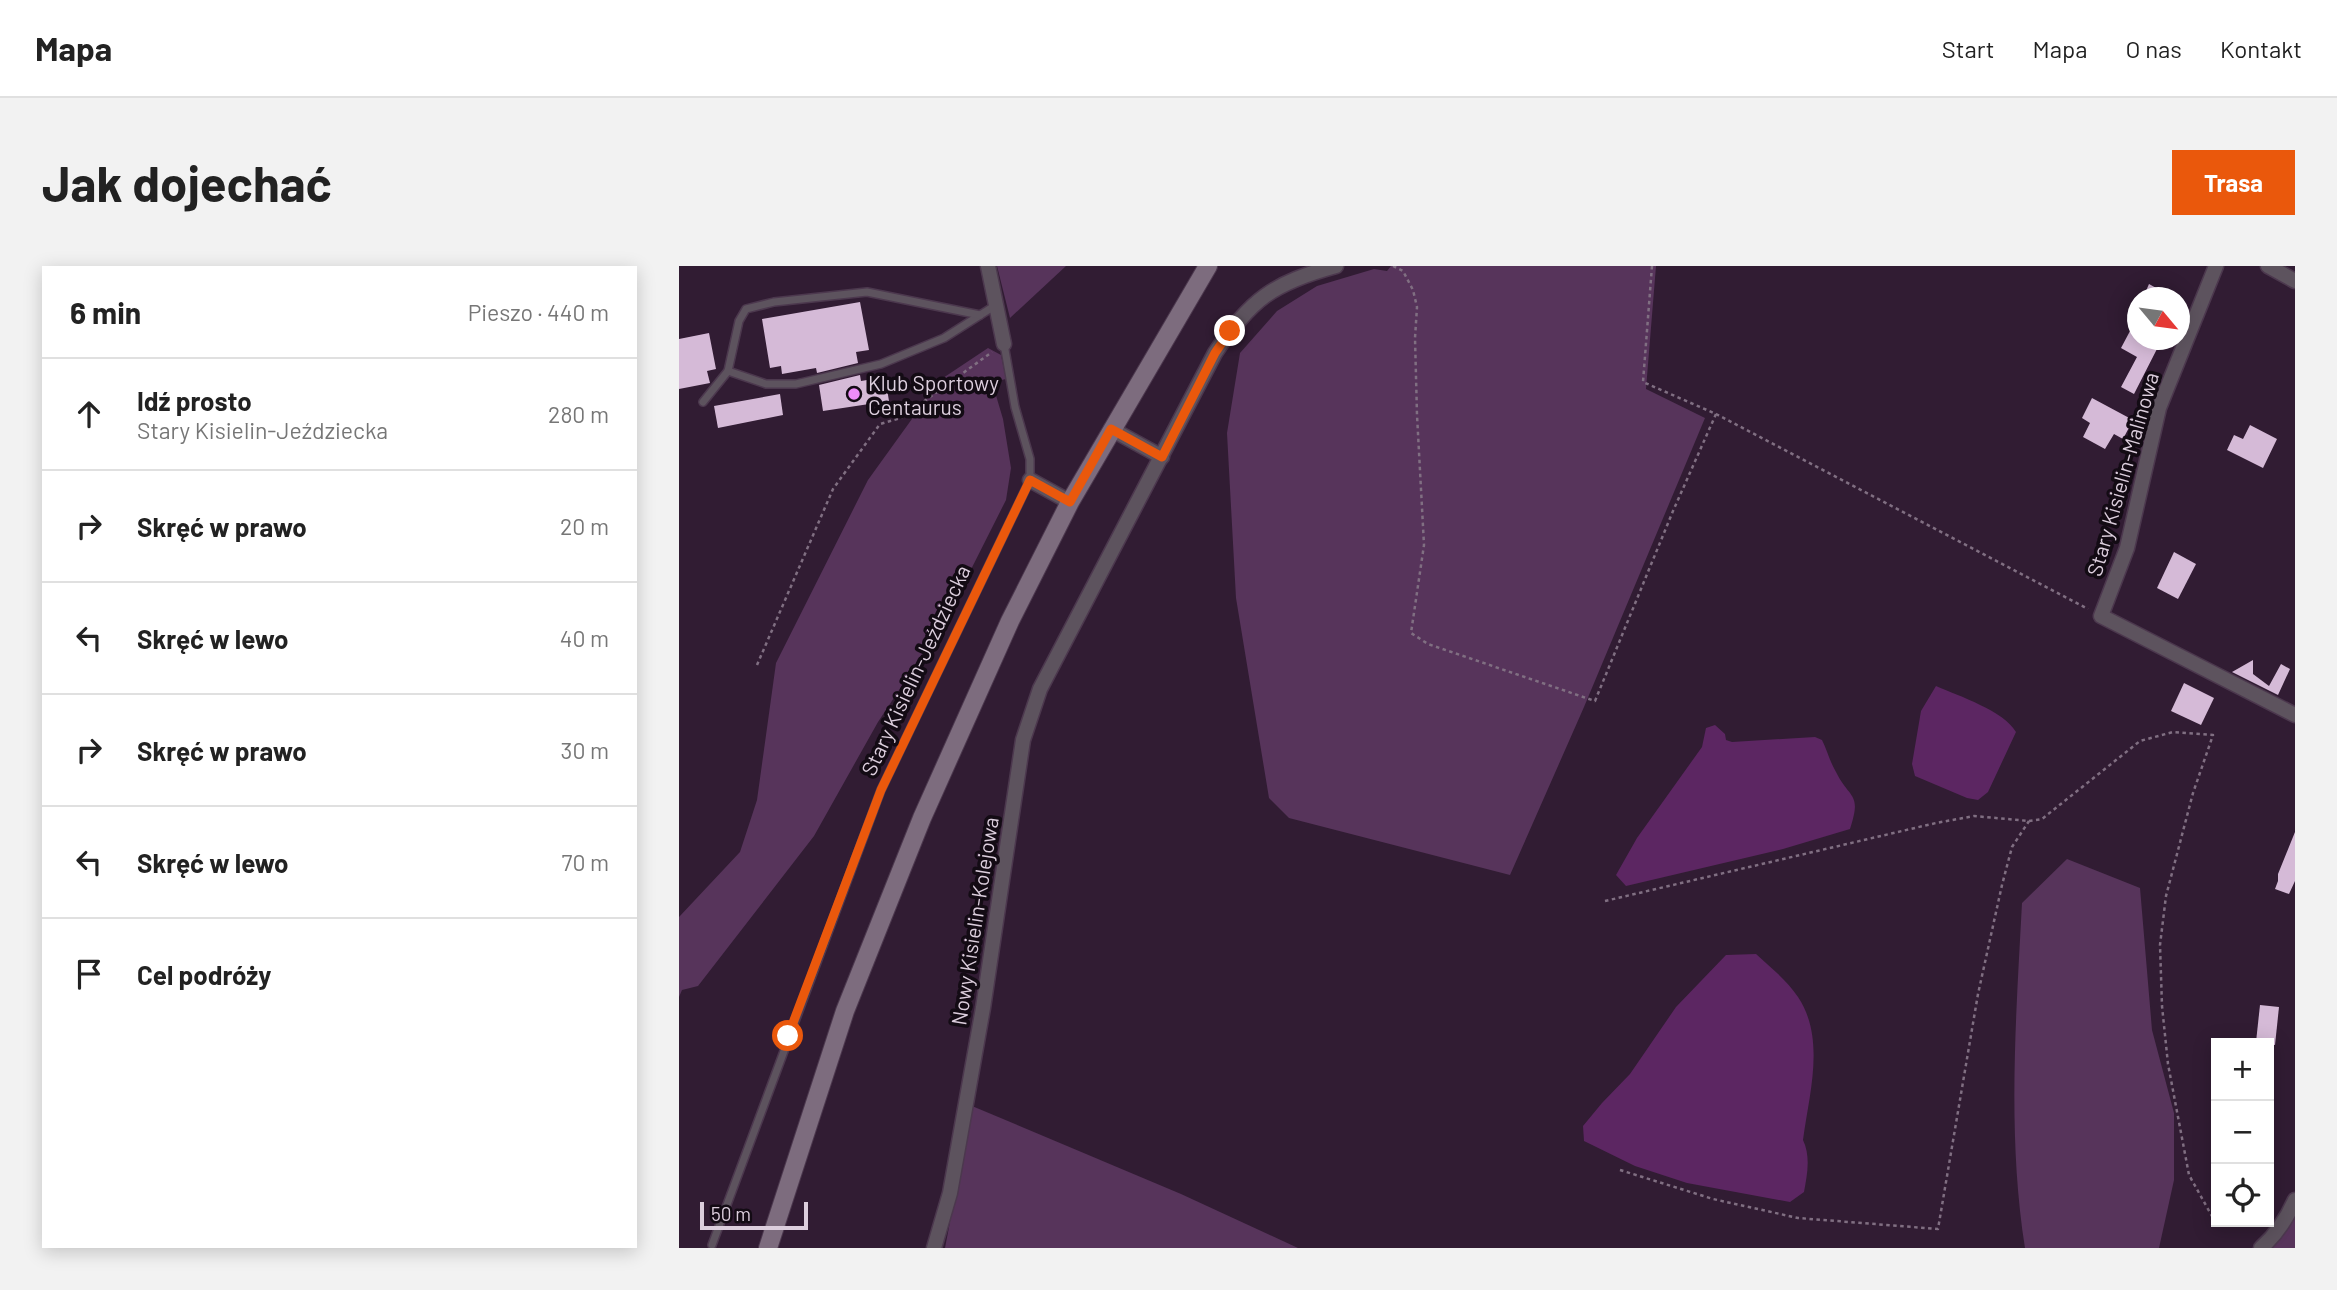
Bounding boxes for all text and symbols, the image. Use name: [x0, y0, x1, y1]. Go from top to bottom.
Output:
text: Mapa: [35, 28, 112, 68]
text: Start: [1942, 34, 1994, 63]
text: Mapa: [2032, 34, 2087, 63]
text: O nas: [2125, 34, 2182, 63]
text: Kontakt: [2220, 34, 2302, 63]
button: Trasa: [2172, 150, 2295, 215]
text: Jak dojechać: [42, 153, 332, 212]
north arrow: [2127, 287, 2190, 350]
text: 6 min: [70, 294, 141, 330]
text: Pieszo · 440 m: [468, 298, 609, 326]
route end: [1214, 315, 1245, 346]
street label: Stary Kisielin-Malinowa: [2081, 369, 2163, 579]
place label: Klub Sportowy Centaurus: [868, 370, 999, 419]
text: Idź prosto: [137, 385, 252, 416]
marker: Klub Sportowy Centaurus: [846, 386, 862, 402]
icon: ahead: [70, 395, 108, 433]
text: 280 m: [548, 400, 609, 428]
text: Stary Kisielin-Jeździecka: [137, 416, 388, 444]
icon: right: [70, 507, 108, 545]
text: Skręć w prawo: [137, 511, 307, 542]
text: 20 m: [560, 512, 609, 540]
street label: Stary Kisielin-Jeździecka: [855, 561, 975, 779]
icon: left: [70, 619, 108, 657]
text: Skręć w lewo: [137, 623, 289, 654]
text: 40 m: [560, 624, 609, 652]
icon: right: [70, 731, 108, 769]
text: Skręć w prawo: [137, 735, 307, 766]
text: 30 m: [561, 736, 609, 764]
street label: Nowy Kisielin-Kolejowa: [945, 815, 1003, 1027]
icon: left: [70, 843, 108, 881]
text: Skręć w lewo: [137, 847, 289, 878]
text: 70 m: [562, 848, 609, 876]
icon: arrive: [70, 955, 108, 993]
text: Cel podróży: [137, 959, 271, 990]
route start: [772, 1020, 803, 1051]
map controls: [2211, 1038, 2274, 1227]
button: +: [2211, 1038, 2274, 1101]
button: −: [2211, 1101, 2274, 1164]
button: locate: [2211, 1164, 2274, 1227]
scale bar: [700, 1199, 809, 1231]
text: 50 m: [711, 1202, 751, 1225]

